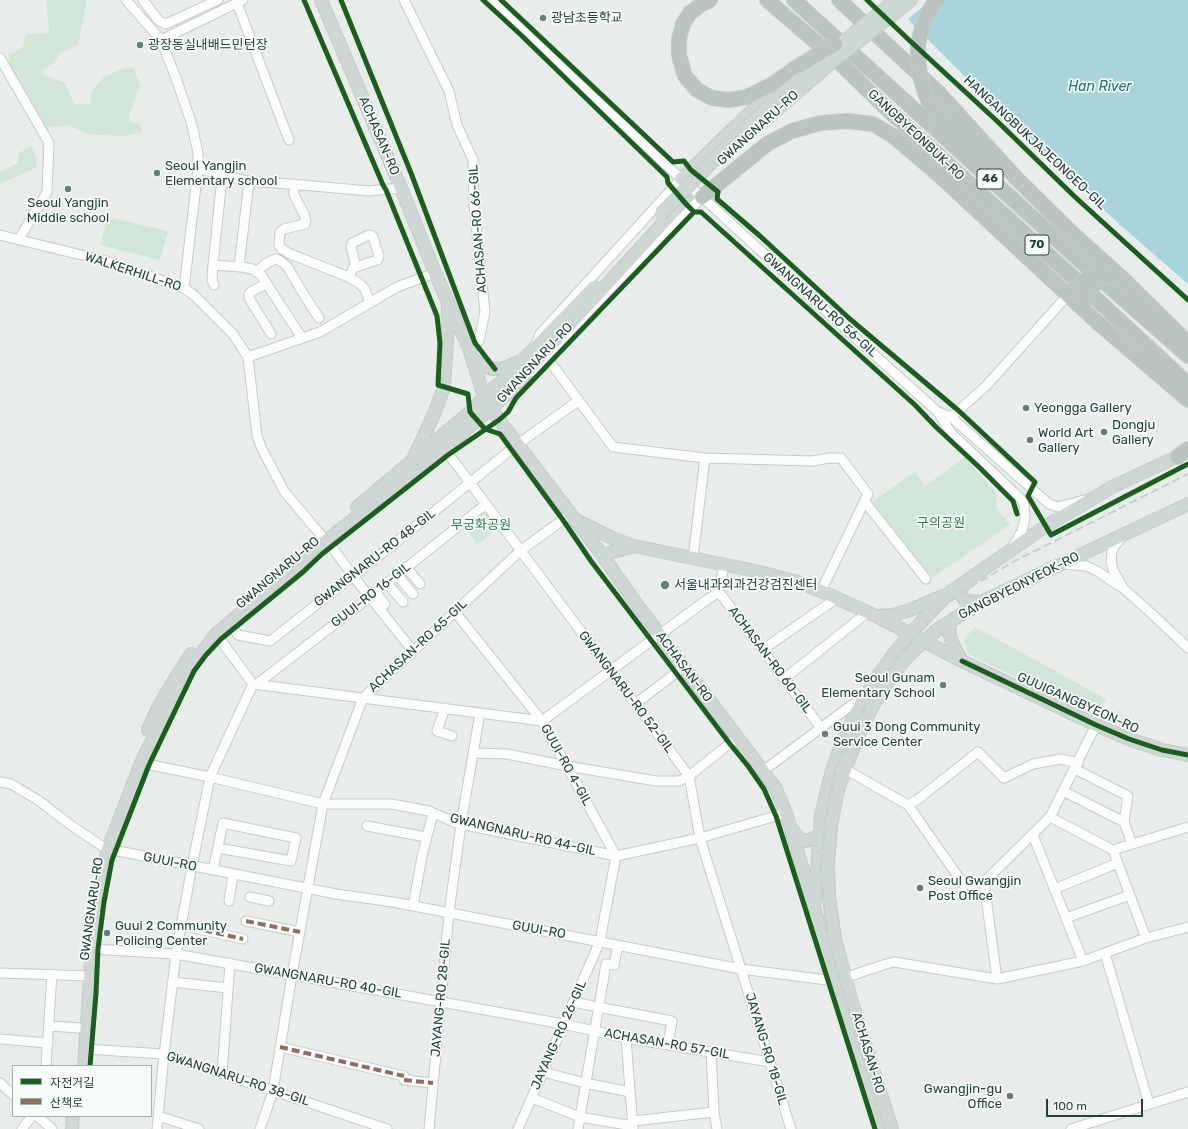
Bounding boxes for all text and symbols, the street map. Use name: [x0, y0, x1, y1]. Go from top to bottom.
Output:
place label: 광남초등학교: [551, 10, 623, 26]
marker: 광남초등학교: [538, 13, 548, 23]
place label: 광장동실내배드민턴장: [148, 37, 268, 53]
marker: 광장동실내배드민턴장: [135, 40, 145, 50]
street label: HANGANGBUKJAJEONGEO-GIL: [960, 73, 1110, 213]
water label: Han River: [1068, 79, 1132, 95]
street label: GANGBYEONBUK-RO: [865, 86, 967, 184]
street label: GWANGNARU-RO: [714, 87, 802, 169]
street label: ACHASAN-RO: [355, 94, 403, 178]
place label: Seoul Yangjin Elementary school: [165, 158, 277, 189]
street label: ACHASAN-RO 66-GIL: [466, 164, 490, 294]
marker: Seoul Yangjin Elementary school: [152, 168, 162, 178]
road number: 46: [977, 169, 1003, 189]
marker: Seoul Yangjin Middle school: [63, 184, 73, 194]
place label: Seoul Yangjin Middle school: [27, 195, 109, 226]
road number: 70: [1025, 235, 1049, 255]
street label: WALKERHILL-RO: [83, 249, 183, 295]
street label: GWANGNARU-RO 56-GIL: [759, 249, 881, 361]
street label: GWANGNARU-RO: [494, 320, 576, 406]
place label: Yeongga Gallery: [1034, 400, 1132, 416]
marker: Yeongga Gallery: [1021, 403, 1031, 413]
place label: Dongju Gallery: [1112, 417, 1155, 448]
place label: World Art Gallery: [1038, 425, 1093, 456]
marker: Dongju Gallery: [1099, 427, 1109, 437]
marker: World Art Gallery: [1025, 435, 1035, 445]
street label: GWANGNARU-RO 48-GIL: [311, 506, 439, 610]
park label: 구의공원: [917, 515, 965, 531]
park label: 무궁화공원: [451, 517, 511, 533]
street label: GWANGNARU-RO: [233, 534, 323, 612]
street label: GANGBYEONYEOK-RO: [956, 549, 1082, 623]
street label: GUUI-RO 16-GIL: [328, 559, 414, 631]
place label: 서울내과외과건강검진센터: [674, 577, 818, 593]
marker: 서울내과외과건강검진센터: [659, 579, 671, 591]
street label: ACHASAN-RO 65-GIL: [366, 596, 470, 696]
street label: ACHASAN-RO 60-GIL: [725, 604, 815, 716]
street label: GWANGNARU-RO 52-GIL: [575, 628, 677, 756]
street label: ACHASAN-RO: [652, 629, 716, 705]
street label: GUUIGANGBYEON-RO: [1015, 669, 1141, 737]
place label: Seoul Gunam Elementary School: [821, 670, 935, 701]
marker: Seoul Gunam Elementary School: [938, 680, 948, 690]
place label: Guui 3 Dong Community Service Center: [833, 719, 980, 750]
street label: GUUI-RO 4-GIL: [537, 721, 595, 809]
marker: Guui 3 Dong Community Service Center: [820, 729, 830, 739]
street label: GWANGNARU-RO 44-GIL: [448, 811, 598, 859]
street label: GUUI-RO: [142, 849, 198, 875]
street label: GWANGNARU-RO: [77, 856, 107, 962]
place label: Seoul Gwangjin Post Office: [928, 873, 1021, 904]
marker: Seoul Gwangjin Post Office: [915, 883, 925, 893]
place label: Guui 2 Community Policing Center: [115, 918, 227, 949]
street label: GUUI-RO: [511, 918, 567, 942]
marker: Guui 2 Community Policing Center: [102, 928, 112, 938]
street label: JAYANG-RO 28-GIL: [428, 938, 454, 1058]
street label: GWANGNARU-RO 40-GIL: [253, 960, 403, 1002]
street label: JAYANG-RO 26-GIL: [528, 978, 590, 1092]
street label: JAYANG-RO 18-GIL: [742, 991, 790, 1107]
street label: ACHASAN-RO: [848, 1010, 888, 1096]
street label: ACHASAN-RO 57-GIL: [603, 1025, 731, 1063]
street label: GWANGNARU-RO 38-GIL: [165, 1048, 311, 1110]
legend: [12, 1065, 152, 1117]
text: 자전거길: [50, 1076, 94, 1090]
place label: Gwangjin-gu Office: [924, 1081, 1002, 1112]
marker: Gwangjin-gu Office: [1005, 1091, 1015, 1101]
scale bar: [1048, 1091, 1145, 1117]
text: 산책로: [50, 1096, 83, 1110]
text: 100 m: [1053, 1099, 1087, 1113]

